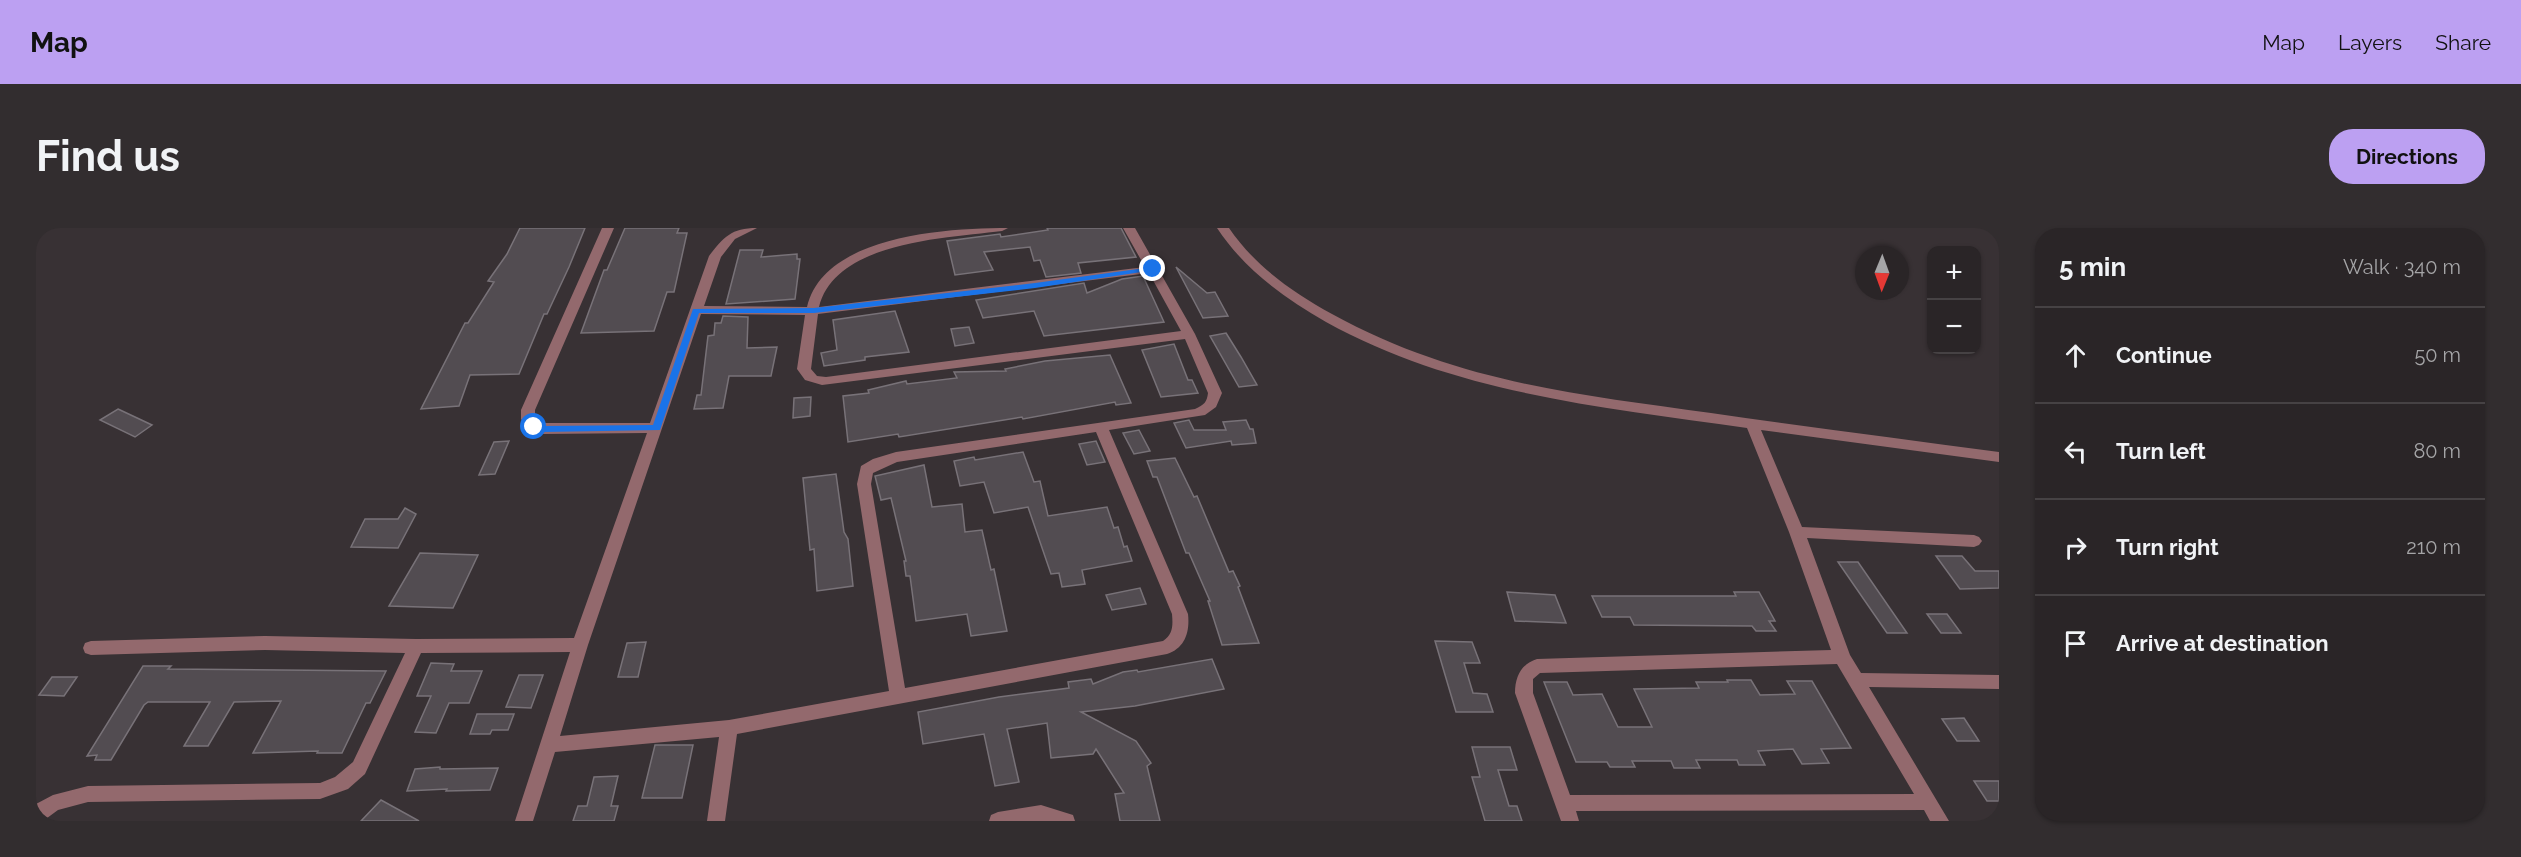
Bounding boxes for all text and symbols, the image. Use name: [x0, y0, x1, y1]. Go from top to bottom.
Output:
text: Map: [30, 26, 88, 59]
text: Map: [2262, 30, 2305, 55]
text: Layers: [2338, 30, 2402, 55]
text: Share: [2435, 30, 2491, 55]
button: Directions: [2329, 129, 2485, 184]
text: Find us: [36, 132, 180, 181]
north arrow: [1855, 246, 1909, 300]
map controls: [1927, 246, 1981, 354]
button: +: [1927, 246, 1981, 300]
text: 5 min: [2059, 252, 2126, 282]
route end: [1139, 255, 1165, 281]
text: Walk · 340 m: [2343, 255, 2461, 279]
button: −: [1927, 300, 1981, 354]
icon: ahead: [2059, 339, 2092, 372]
text: Continue: [2116, 342, 2212, 368]
text: 50 m: [2414, 343, 2461, 367]
route start: [520, 413, 546, 439]
icon: left: [2059, 435, 2092, 468]
text: Turn left: [2116, 438, 2206, 464]
text: 80 m: [2413, 439, 2461, 463]
icon: right: [2059, 531, 2092, 564]
text: Turn right: [2116, 534, 2219, 560]
text: 210 m: [2406, 535, 2461, 559]
icon: arrive: [2059, 627, 2092, 660]
text: Arrive at destination: [2116, 630, 2329, 656]

